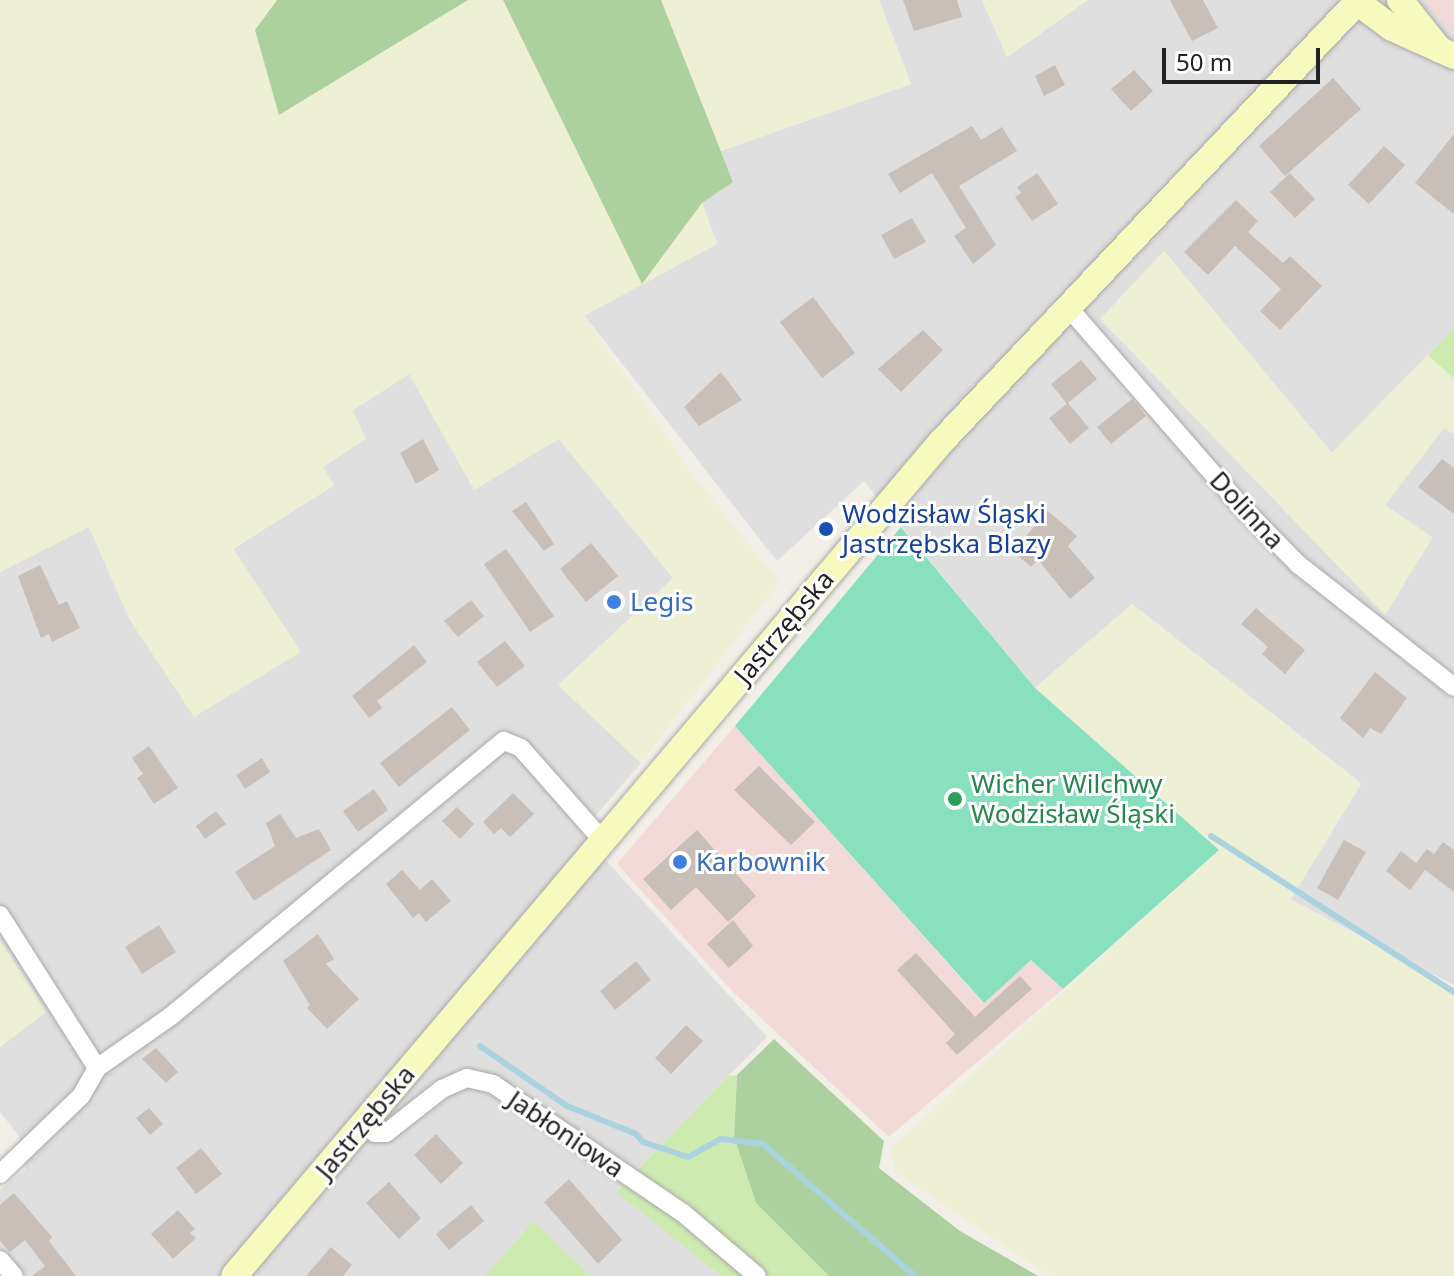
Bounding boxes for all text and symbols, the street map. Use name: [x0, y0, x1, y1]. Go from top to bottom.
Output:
scale bar: [1166, 32, 1324, 82]
text: 50 m: [1176, 45, 1232, 78]
street label: Dolinna: [1203, 465, 1291, 555]
place label: Wodzisław Śląski Jastrzębska Blazy: [842, 498, 1050, 560]
marker: Wodzisław Śląski Jastrzębska Blazy: [817, 520, 835, 538]
street label: Jastrzębska: [728, 564, 840, 690]
place label: Legis: [630, 586, 693, 618]
marker: Legis: [605, 593, 623, 611]
place label: Wicher Wilchwy Wodzisław Śląski: [971, 768, 1175, 830]
marker: Wicher Wilchwy Wodzisław Śląski: [946, 790, 964, 808]
place label: Karbownik: [696, 846, 826, 878]
marker: Karbownik: [671, 853, 689, 871]
street label: Jastrzębska: [309, 1059, 421, 1185]
street label: Jabłoniowa: [502, 1084, 630, 1184]

